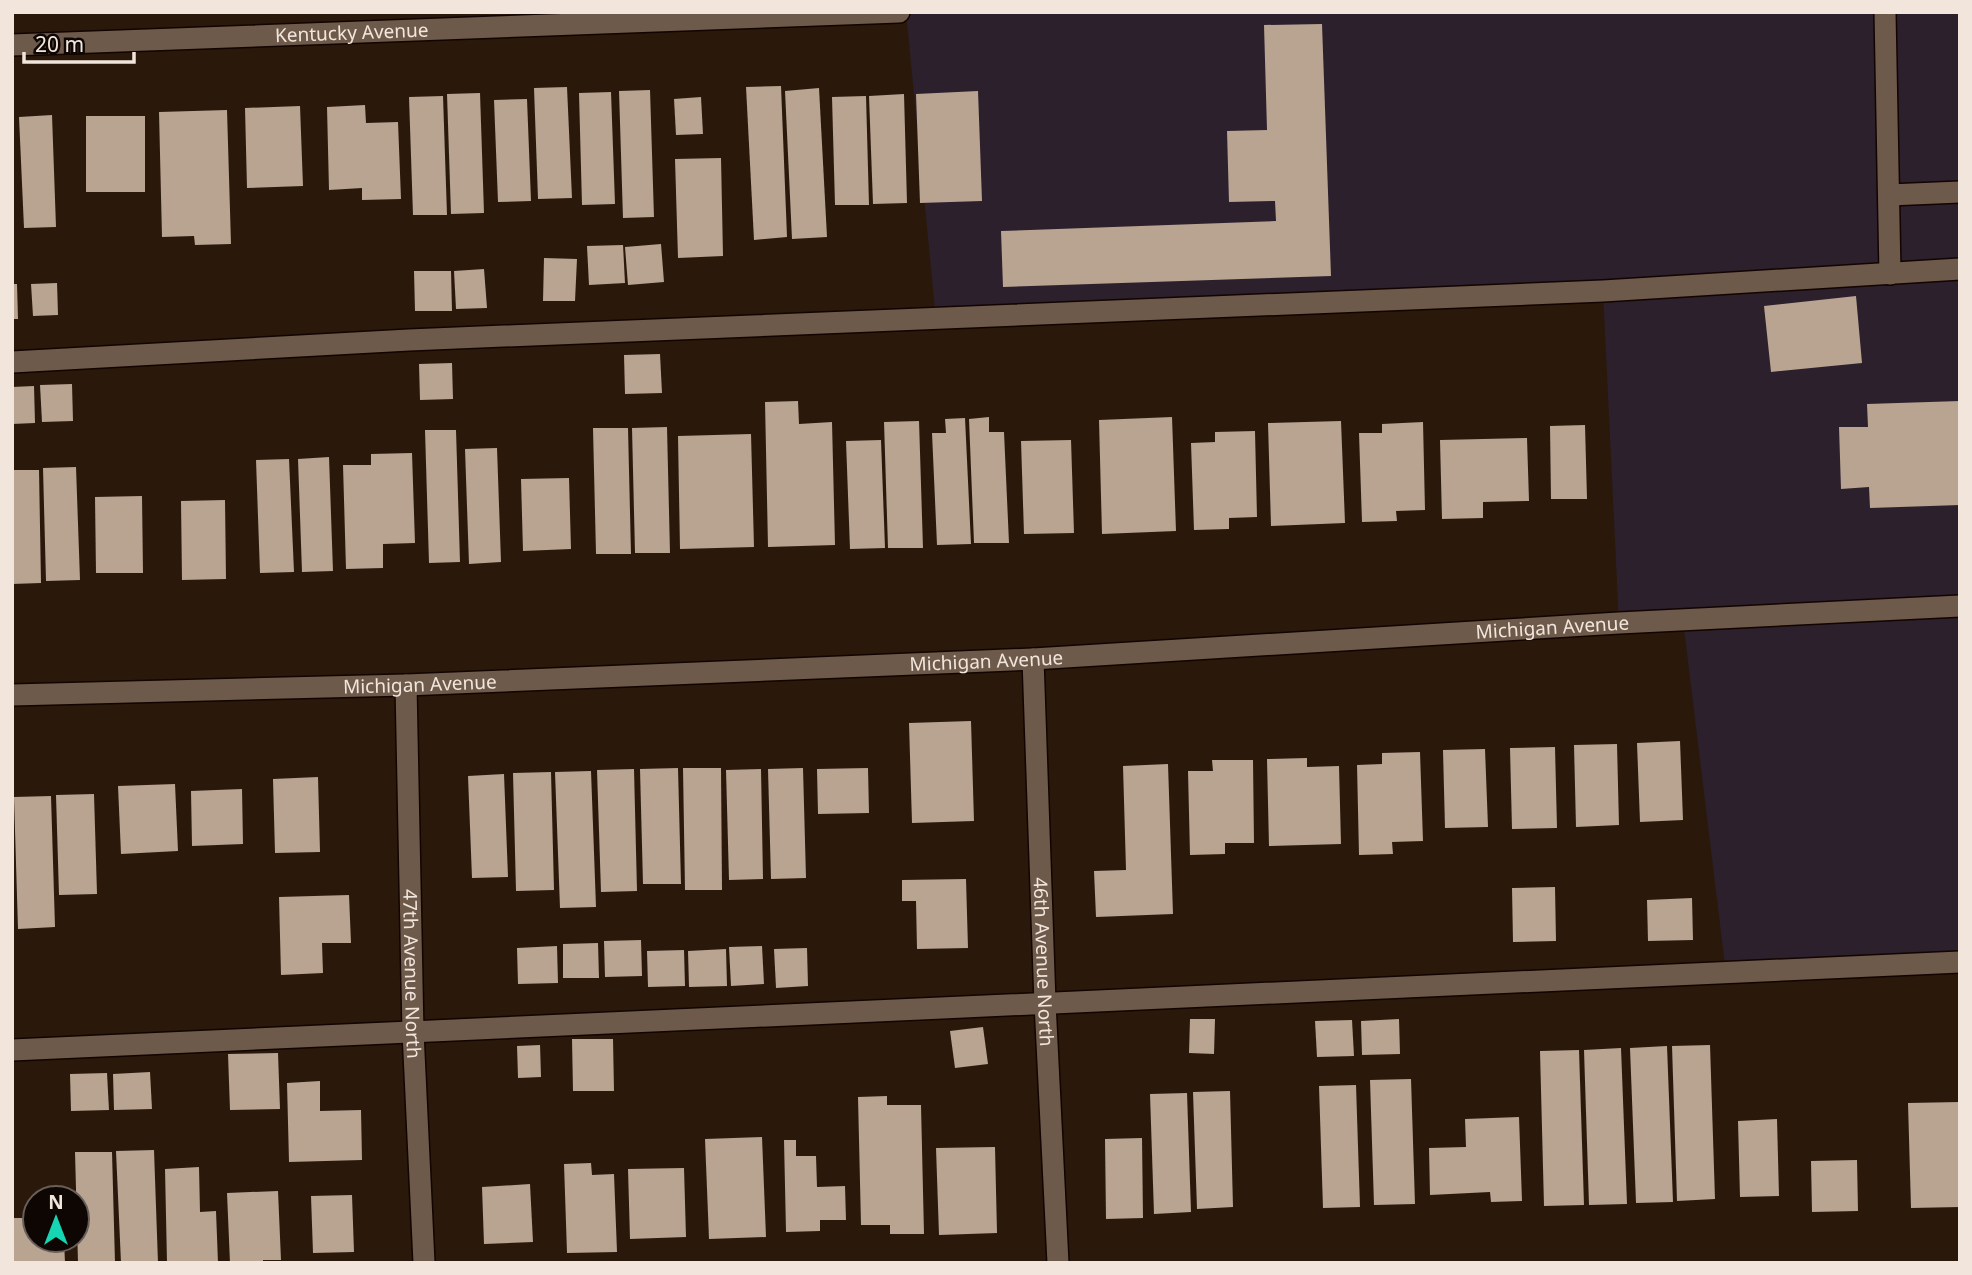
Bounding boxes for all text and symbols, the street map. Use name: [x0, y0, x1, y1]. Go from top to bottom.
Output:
street label: Kentucky Avenue: [275, 17, 429, 48]
scale bar: [24, 21, 135, 65]
text: 20 m: [35, 30, 84, 58]
street label: Michigan Avenue: [1475, 610, 1630, 645]
street label: Michigan Avenue: [909, 644, 1064, 677]
street label: Michigan Avenue: [343, 668, 497, 700]
street label: 46th Avenue North: [1028, 877, 1060, 1047]
street label: 47th Avenue North: [397, 889, 427, 1059]
north arrow: [21, 1184, 91, 1254]
text: N: [48, 1189, 64, 1215]

